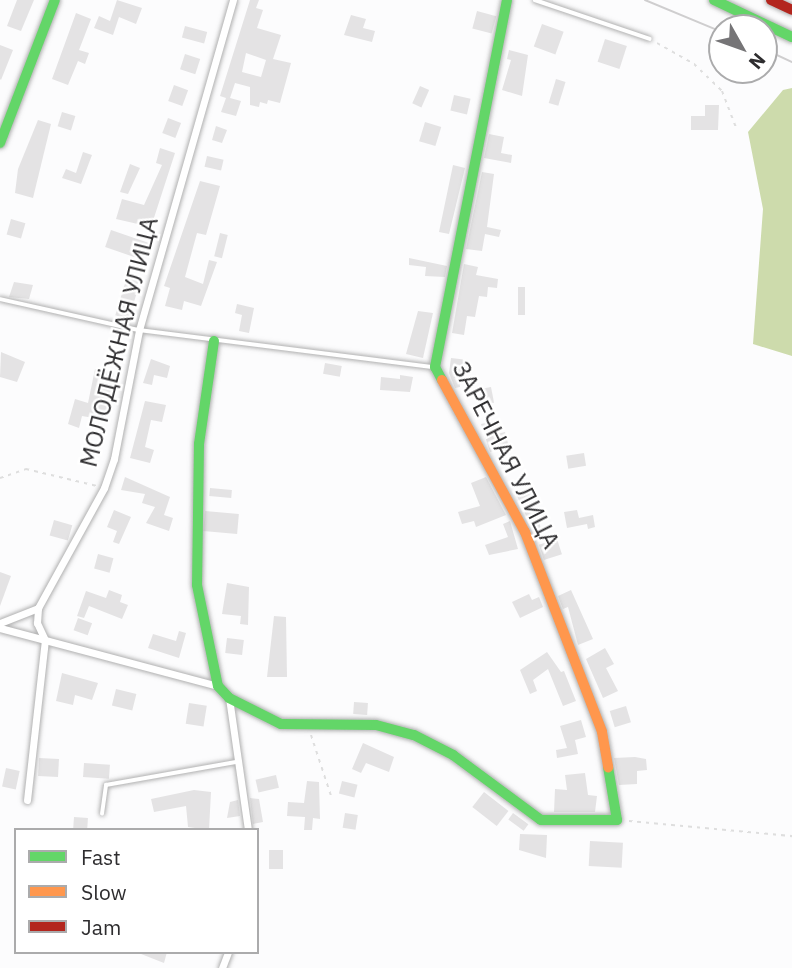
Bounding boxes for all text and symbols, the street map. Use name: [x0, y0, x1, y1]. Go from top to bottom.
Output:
north arrow: [708, 14, 778, 84]
text: N: [744, 48, 771, 74]
street label: МОЛОДЁЖНАЯ УЛИЦА: [74, 214, 164, 470]
street label: ЗАРЕЧНАЯ УЛИЦА: [446, 357, 566, 553]
legend: [14, 828, 259, 954]
text: Fast: [81, 843, 121, 871]
text: Slow: [81, 878, 127, 906]
text: Jam: [81, 913, 121, 941]

